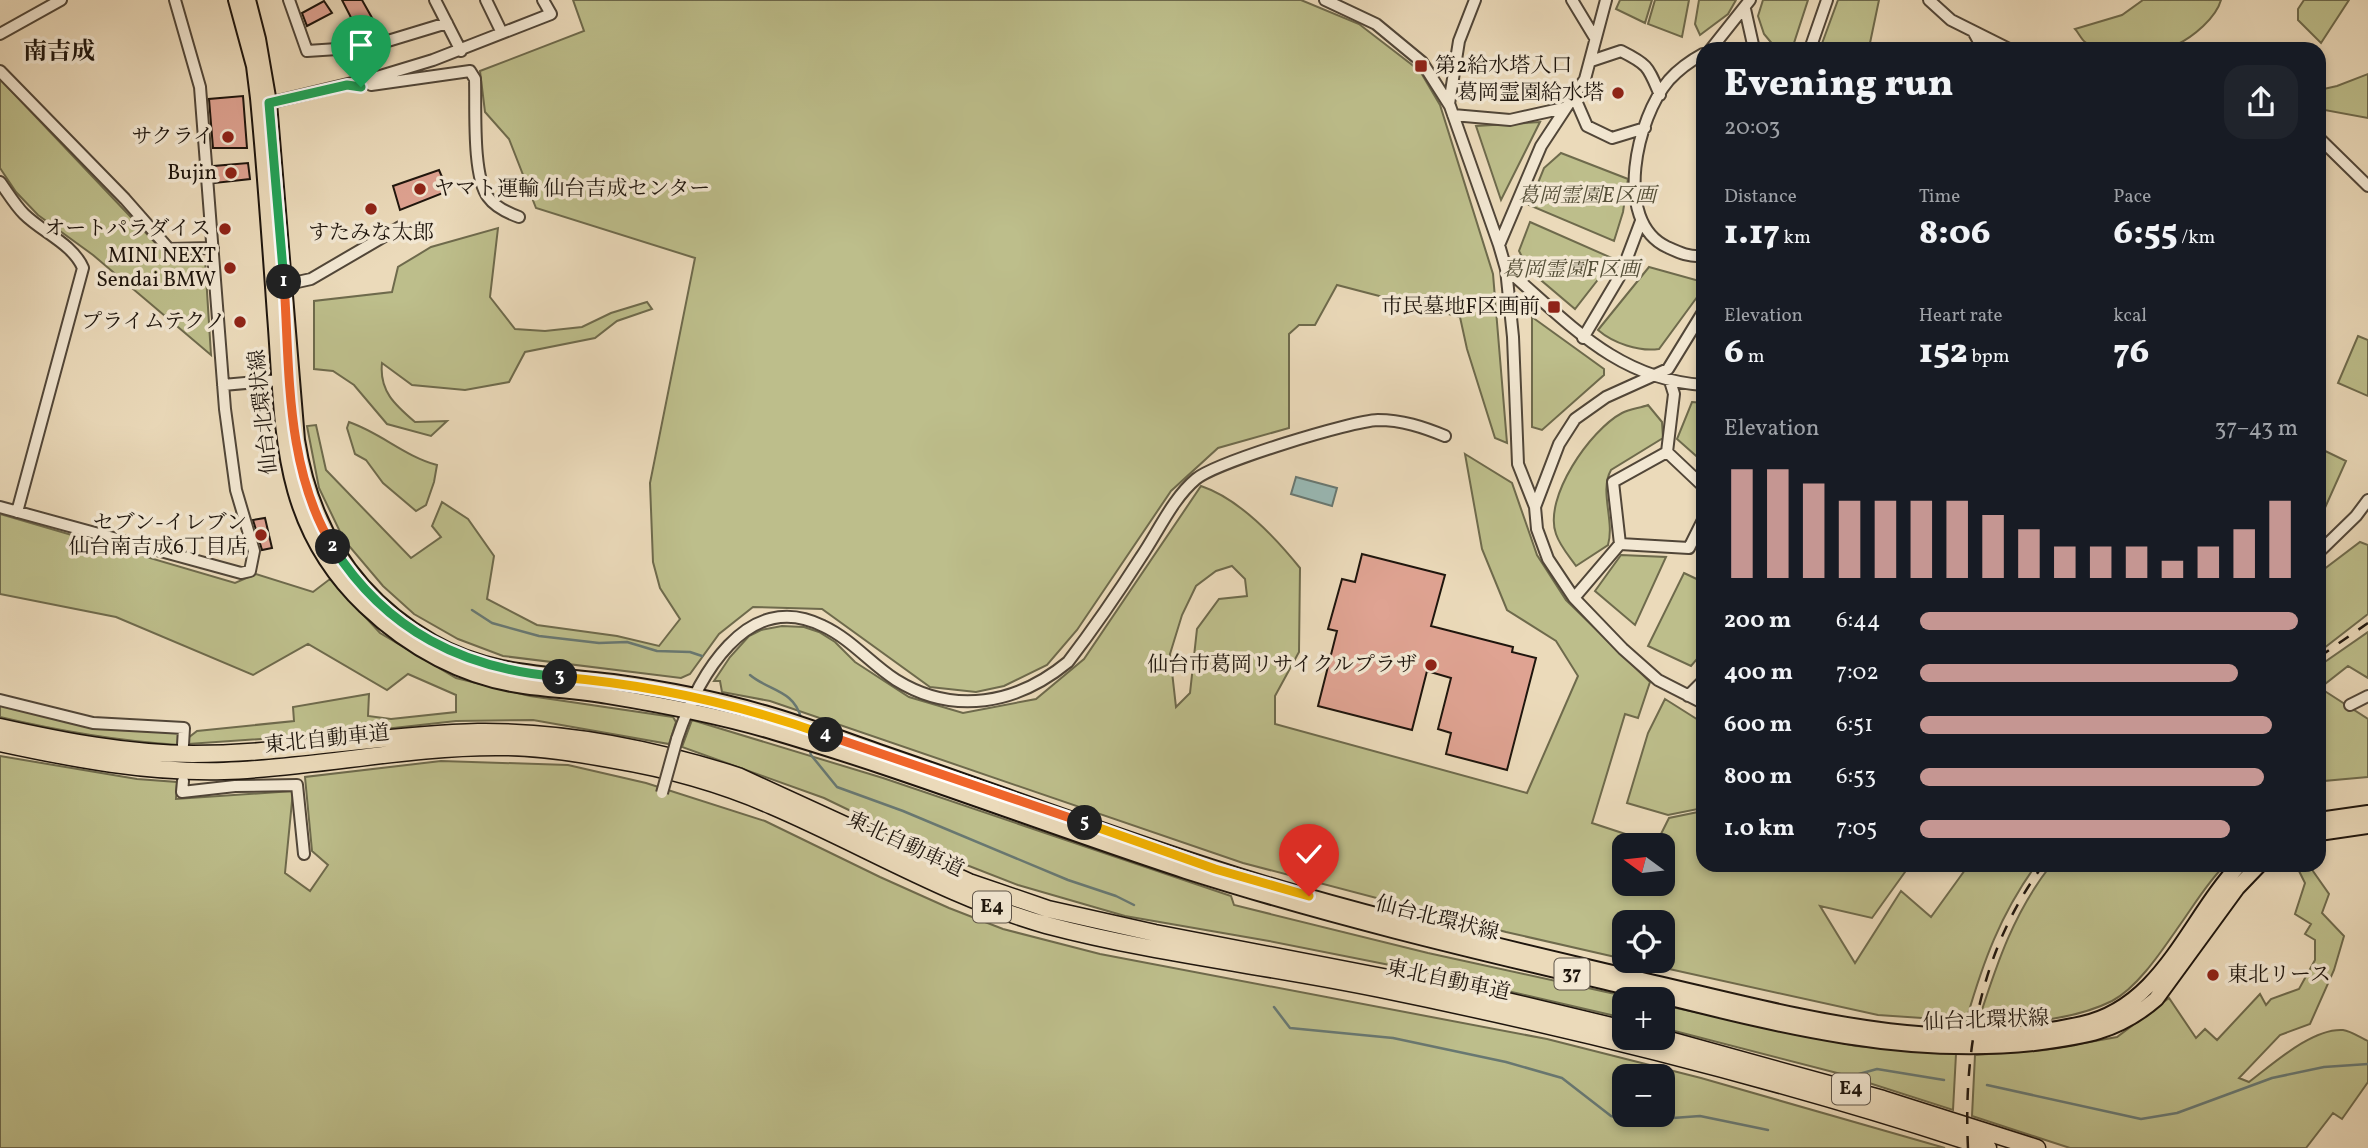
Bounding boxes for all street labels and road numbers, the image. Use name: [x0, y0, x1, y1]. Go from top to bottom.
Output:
street label: 仙台北環状線: [243, 348, 285, 476]
street label: 東北自動車道: [263, 719, 391, 761]
street label: 東北自動車道: [842, 805, 968, 885]
street label: 仙台北環状線: [1372, 890, 1502, 948]
road number: E4: [973, 892, 1011, 923]
street label: 東北自動車道: [1383, 954, 1513, 1008]
road number: 37: [1554, 958, 1590, 990]
street label: 仙台北環状線: [1923, 1004, 2049, 1038]
road number: E4: [1832, 1074, 1870, 1105]

